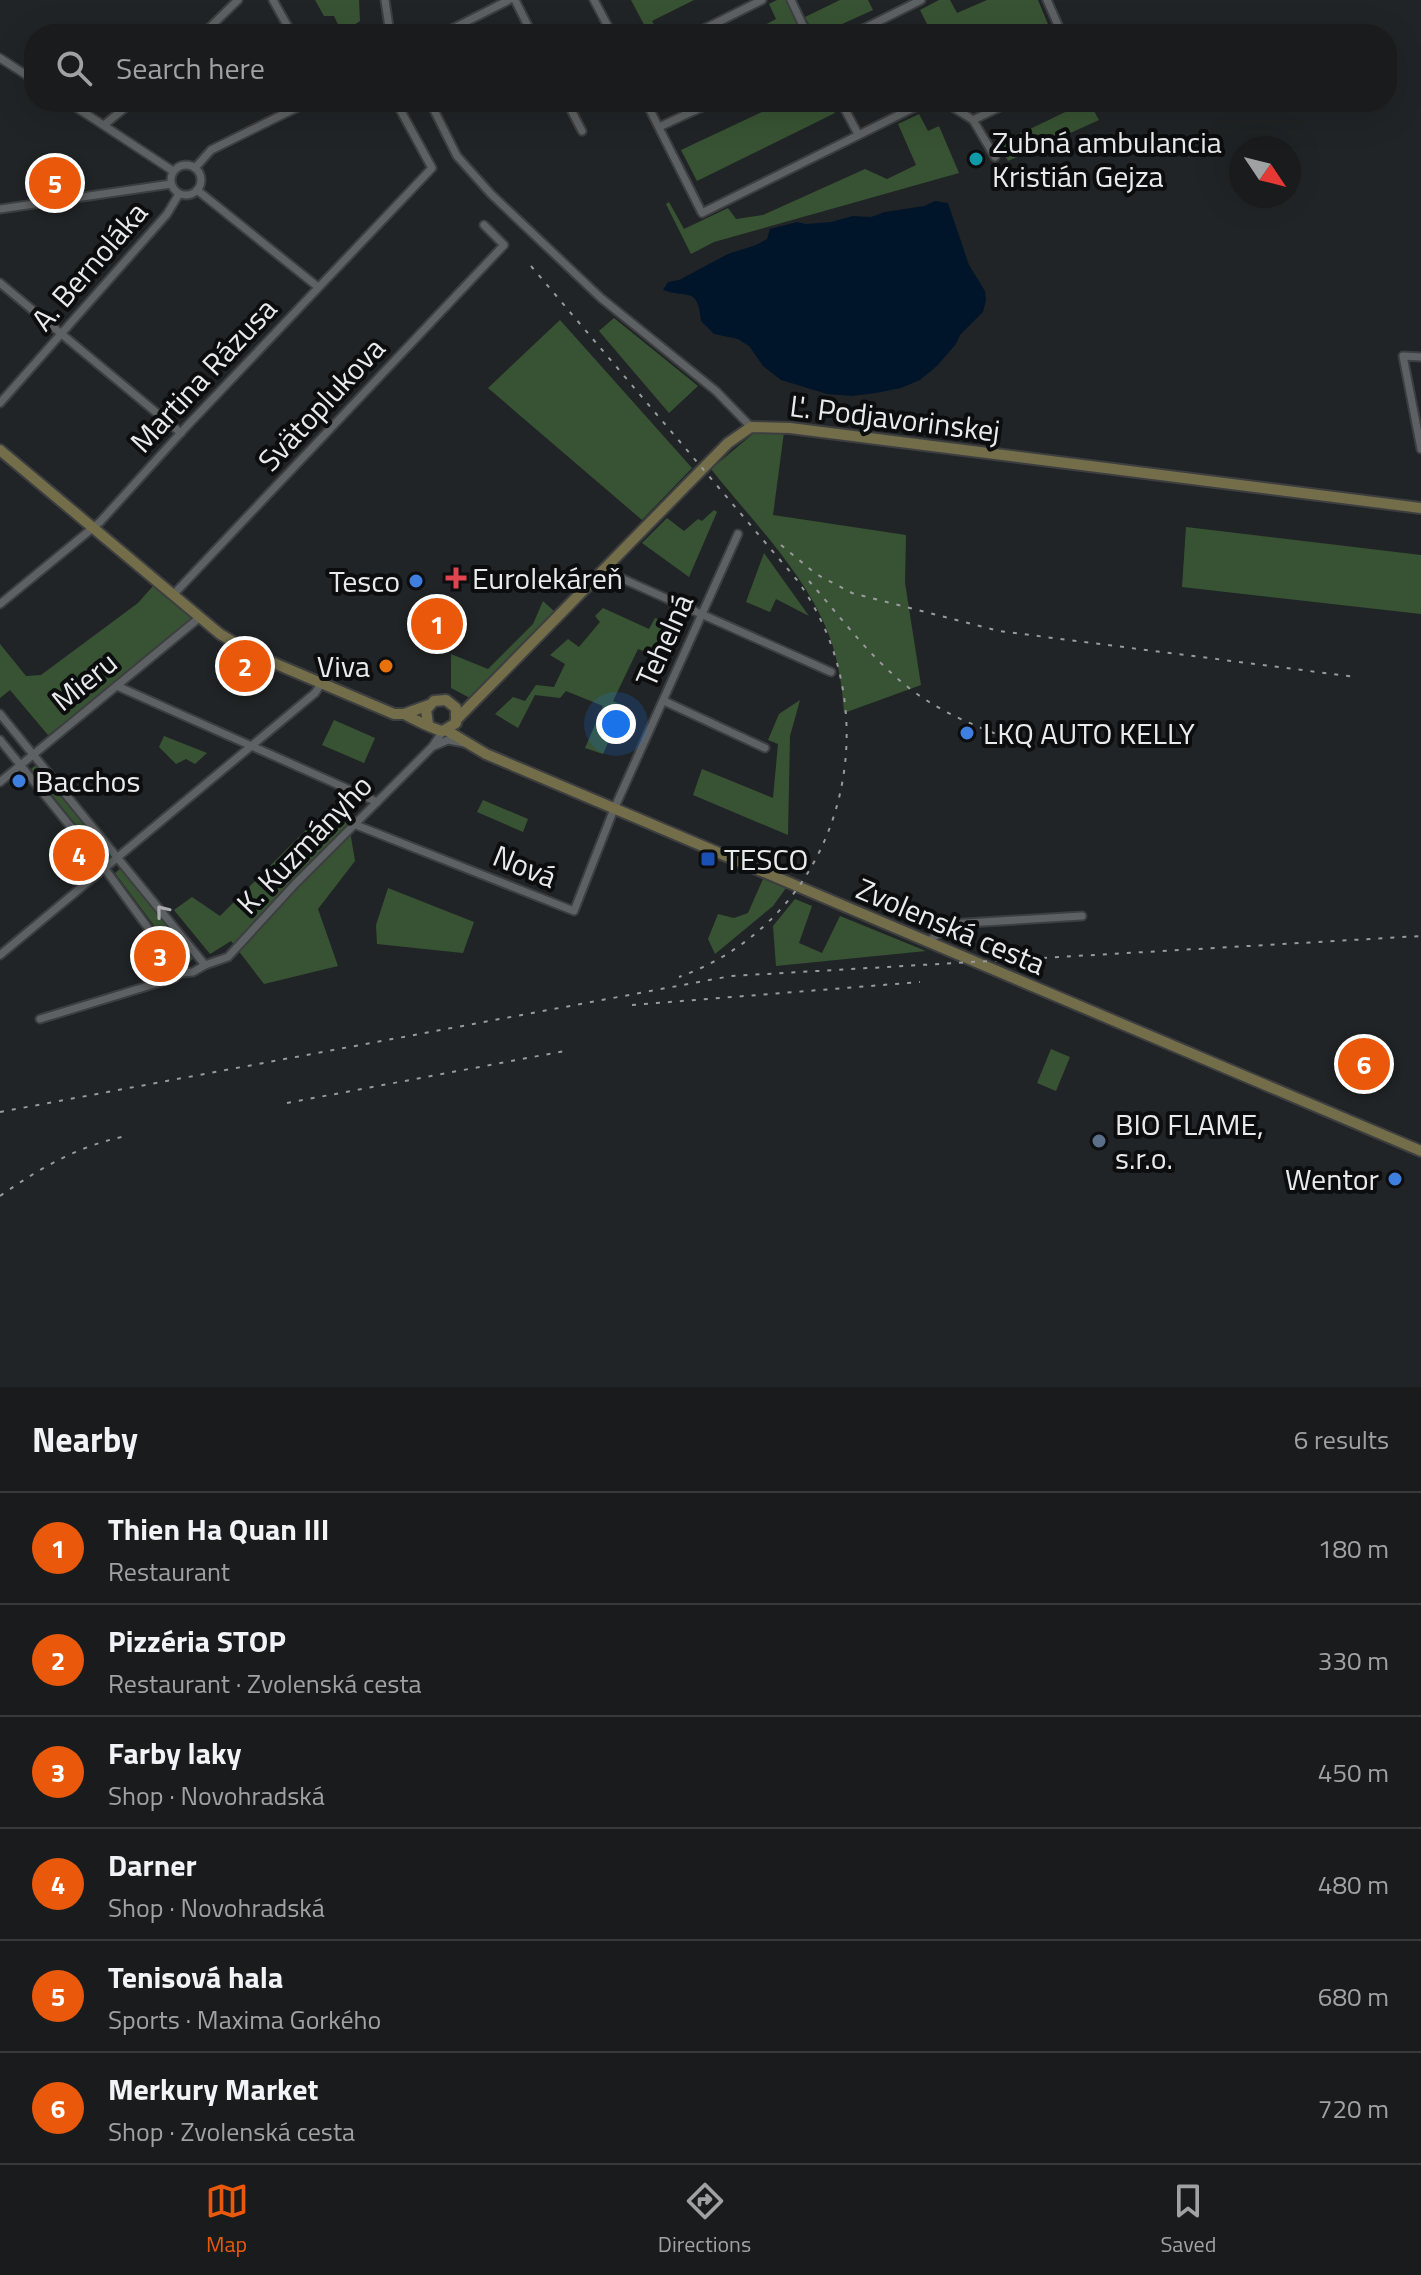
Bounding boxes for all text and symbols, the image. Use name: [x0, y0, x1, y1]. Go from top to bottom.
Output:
search box: [24, 24, 1397, 112]
text: Search here: [116, 45, 265, 91]
icon: search: [52, 46, 96, 90]
place label: Zubná ambulancia Kristián Gejza: [992, 119, 1222, 199]
north arrow: [1229, 136, 1301, 208]
marker: Zubná ambulancia Kristián Gejza: [967, 150, 985, 168]
pin: 5: [29, 153, 81, 213]
street label: A. Bernoláka: [20, 191, 158, 341]
street label: Martina Rázusa: [119, 287, 287, 463]
street label: Svätoplukova: [247, 327, 395, 481]
street label: Ľ. Podjavorinskej: [787, 382, 1003, 454]
place label: Eurolekáreň: [472, 555, 623, 601]
place label: Tesco: [329, 558, 400, 604]
marker: Eurolekáreň: [447, 569, 465, 587]
marker: Tesco: [407, 572, 425, 590]
street label: Tehelná: [623, 586, 705, 694]
pin: 1: [411, 594, 463, 654]
pin: 2: [219, 636, 271, 696]
street label: Mieru: [41, 640, 127, 722]
place label: Viva: [317, 643, 370, 689]
marker: Viva: [377, 657, 395, 675]
your location: [596, 704, 636, 744]
place label: LKQ AUTO KELLY: [983, 710, 1195, 756]
marker: LKQ AUTO KELLY: [958, 724, 976, 742]
place label: Bacchos: [35, 758, 140, 804]
street label: K. Kuzmányho: [225, 764, 383, 924]
marker: Bacchos: [10, 772, 28, 790]
pin: 4: [53, 825, 105, 885]
street label: Nová: [486, 833, 564, 899]
place label: TESCO: [724, 836, 808, 882]
marker: TESCO: [699, 850, 717, 868]
street label: Zvolenská cesta: [849, 865, 1053, 987]
one-way arrow: [157, 906, 172, 920]
pin: 3: [134, 926, 186, 986]
pin: 6: [1338, 1034, 1390, 1094]
place label: BIO FLAME, s.r.o.: [1115, 1101, 1264, 1181]
marker: BIO FLAME, s.r.o.: [1090, 1132, 1108, 1150]
place label: Wentor: [1285, 1156, 1379, 1202]
marker: Wentor: [1386, 1170, 1404, 1188]
text: Nearby: [32, 1413, 138, 1465]
text: 6 results: [1294, 1420, 1389, 1459]
text: Thien Ha Quan III: [108, 1506, 329, 1552]
text: 1: [51, 1529, 65, 1568]
text: 180 m: [1318, 1529, 1389, 1568]
text: Restaurant: [108, 1552, 230, 1591]
text: Pizzéria STOP: [108, 1618, 286, 1664]
text: 2: [51, 1641, 65, 1680]
text: 330 m: [1318, 1641, 1389, 1680]
text: Restaurant · Zvolenská cesta: [108, 1664, 422, 1703]
text: Farby laky: [108, 1730, 241, 1776]
text: 3: [51, 1753, 65, 1792]
text: 450 m: [1318, 1753, 1389, 1792]
text: Shop · Novohradská: [108, 1776, 325, 1815]
text: Darner: [108, 1842, 197, 1888]
text: 4: [51, 1865, 65, 1904]
text: 480 m: [1318, 1865, 1389, 1904]
text: Shop · Novohradská: [108, 1888, 325, 1927]
text: Tenisová hala: [108, 1954, 283, 2000]
text: 5: [51, 1977, 65, 2016]
text: 680 m: [1318, 1977, 1389, 2016]
text: Sports · Maxima Gorkého: [108, 2000, 381, 2039]
text: Merkury Market: [108, 2066, 318, 2112]
text: 6: [51, 2089, 65, 2128]
text: 720 m: [1318, 2089, 1389, 2128]
text: Shop · Zvolenská cesta: [108, 2112, 355, 2151]
tab: Map: [205, 2179, 249, 2261]
tab: Directions: [658, 2179, 751, 2261]
tab: Saved: [1160, 2179, 1216, 2261]

